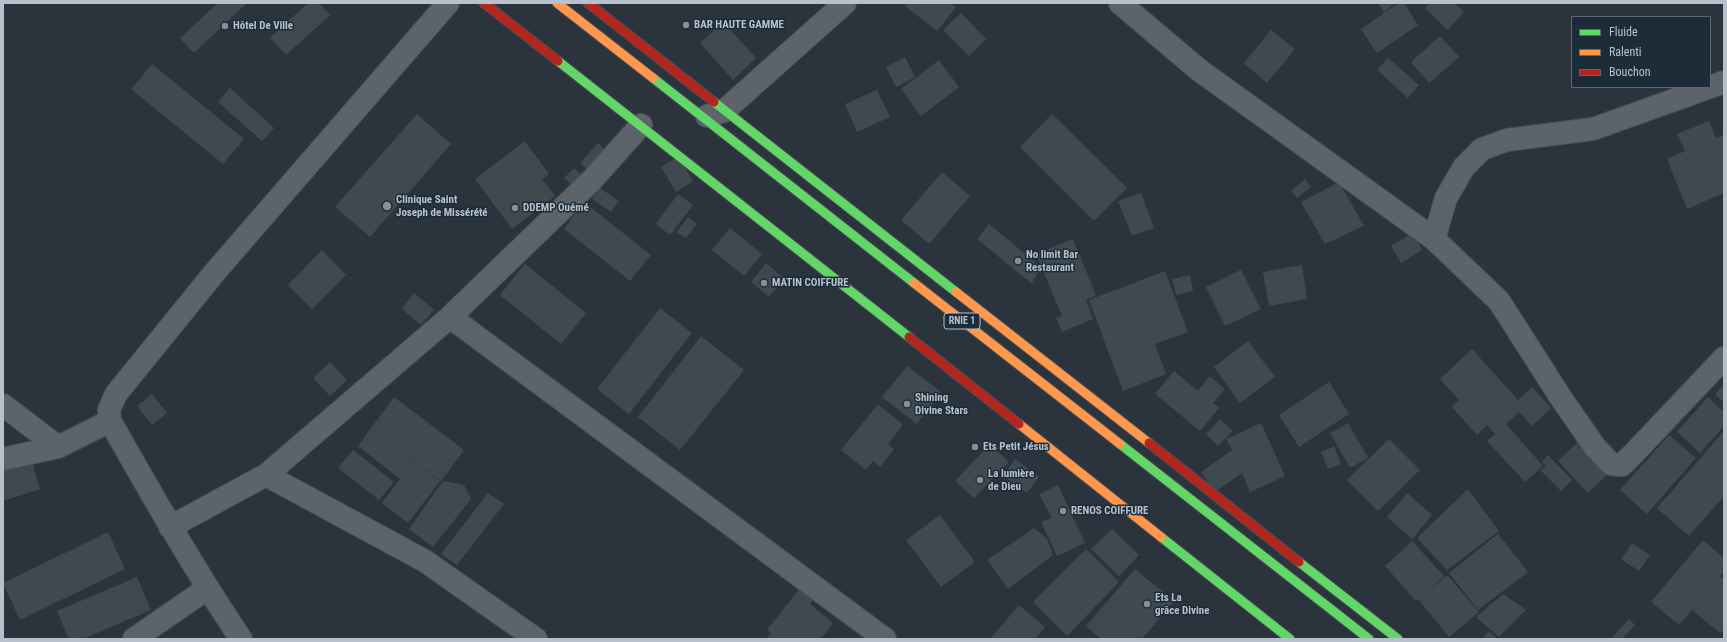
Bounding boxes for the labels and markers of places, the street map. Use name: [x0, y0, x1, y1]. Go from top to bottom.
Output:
place label: BAR HAUTE GAMME: [694, 18, 784, 32]
place label: Hôtel De Ville: [233, 19, 293, 33]
marker: BAR HAUTE GAMME: [681, 20, 691, 30]
marker: Hôtel De Ville: [220, 21, 230, 31]
place label: Clinique Saint Joseph de Missérété: [396, 193, 488, 219]
marker: Clinique Saint Joseph de Missérété: [381, 200, 393, 212]
place label: DDEMP Ouémé: [523, 201, 589, 215]
marker: DDEMP Ouémé: [510, 203, 520, 213]
place label: No limit Bar Restaurant: [1026, 248, 1078, 274]
marker: No limit Bar Restaurant: [1013, 256, 1023, 266]
place label: MATIN COIFFURE: [772, 276, 849, 290]
marker: MATIN COIFFURE: [759, 278, 769, 288]
place label: Shining Divine Stars: [915, 391, 968, 417]
marker: Shining Divine Stars: [902, 399, 912, 409]
place label: Ets Petit Jésus: [983, 440, 1049, 454]
marker: Ets Petit Jésus: [970, 442, 980, 452]
place label: La lumière de Dieu: [988, 467, 1034, 493]
marker: La lumière de Dieu: [975, 475, 985, 485]
place label: RENOS COIFFURE: [1071, 504, 1148, 518]
marker: RENOS COIFFURE: [1058, 506, 1068, 516]
place label: Ets La grâce Divine: [1155, 591, 1209, 617]
marker: Ets La grâce Divine: [1142, 599, 1152, 609]

